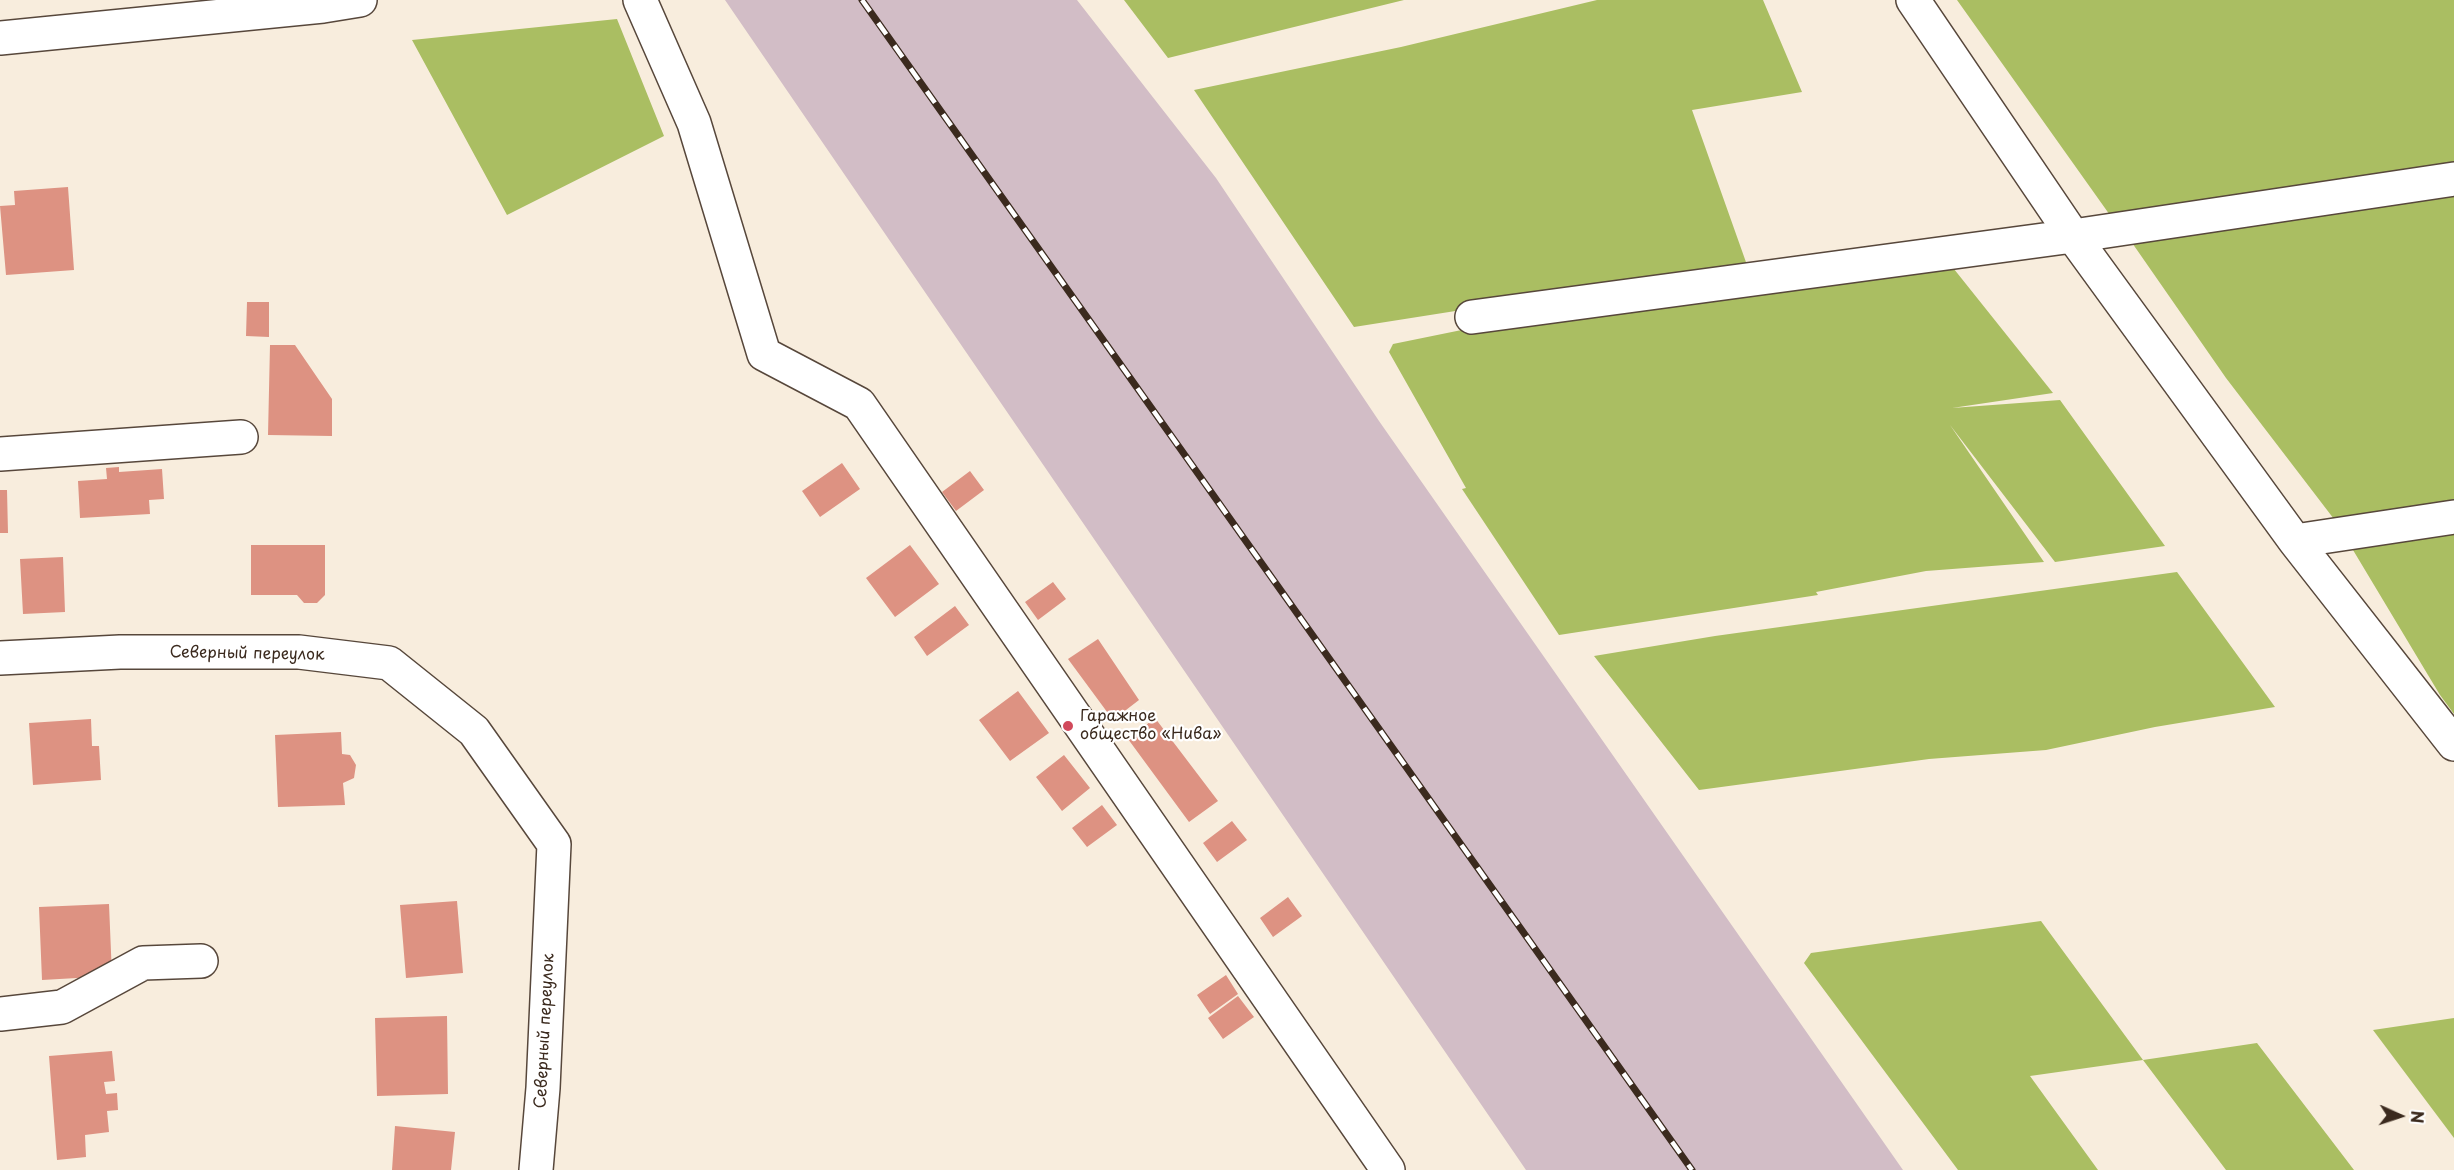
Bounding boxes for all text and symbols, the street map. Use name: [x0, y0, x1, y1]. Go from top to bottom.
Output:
street label: Северный переулок: [169, 643, 325, 665]
place label: Гаражное общество «Нива»: [1080, 707, 1221, 745]
marker: Гаражное общество «Нива»: [1061, 719, 1075, 733]
street label: Северный переулок: [531, 953, 559, 1109]
north arrow: [2370, 1086, 2430, 1146]
text: N: [2406, 1110, 2430, 1124]

